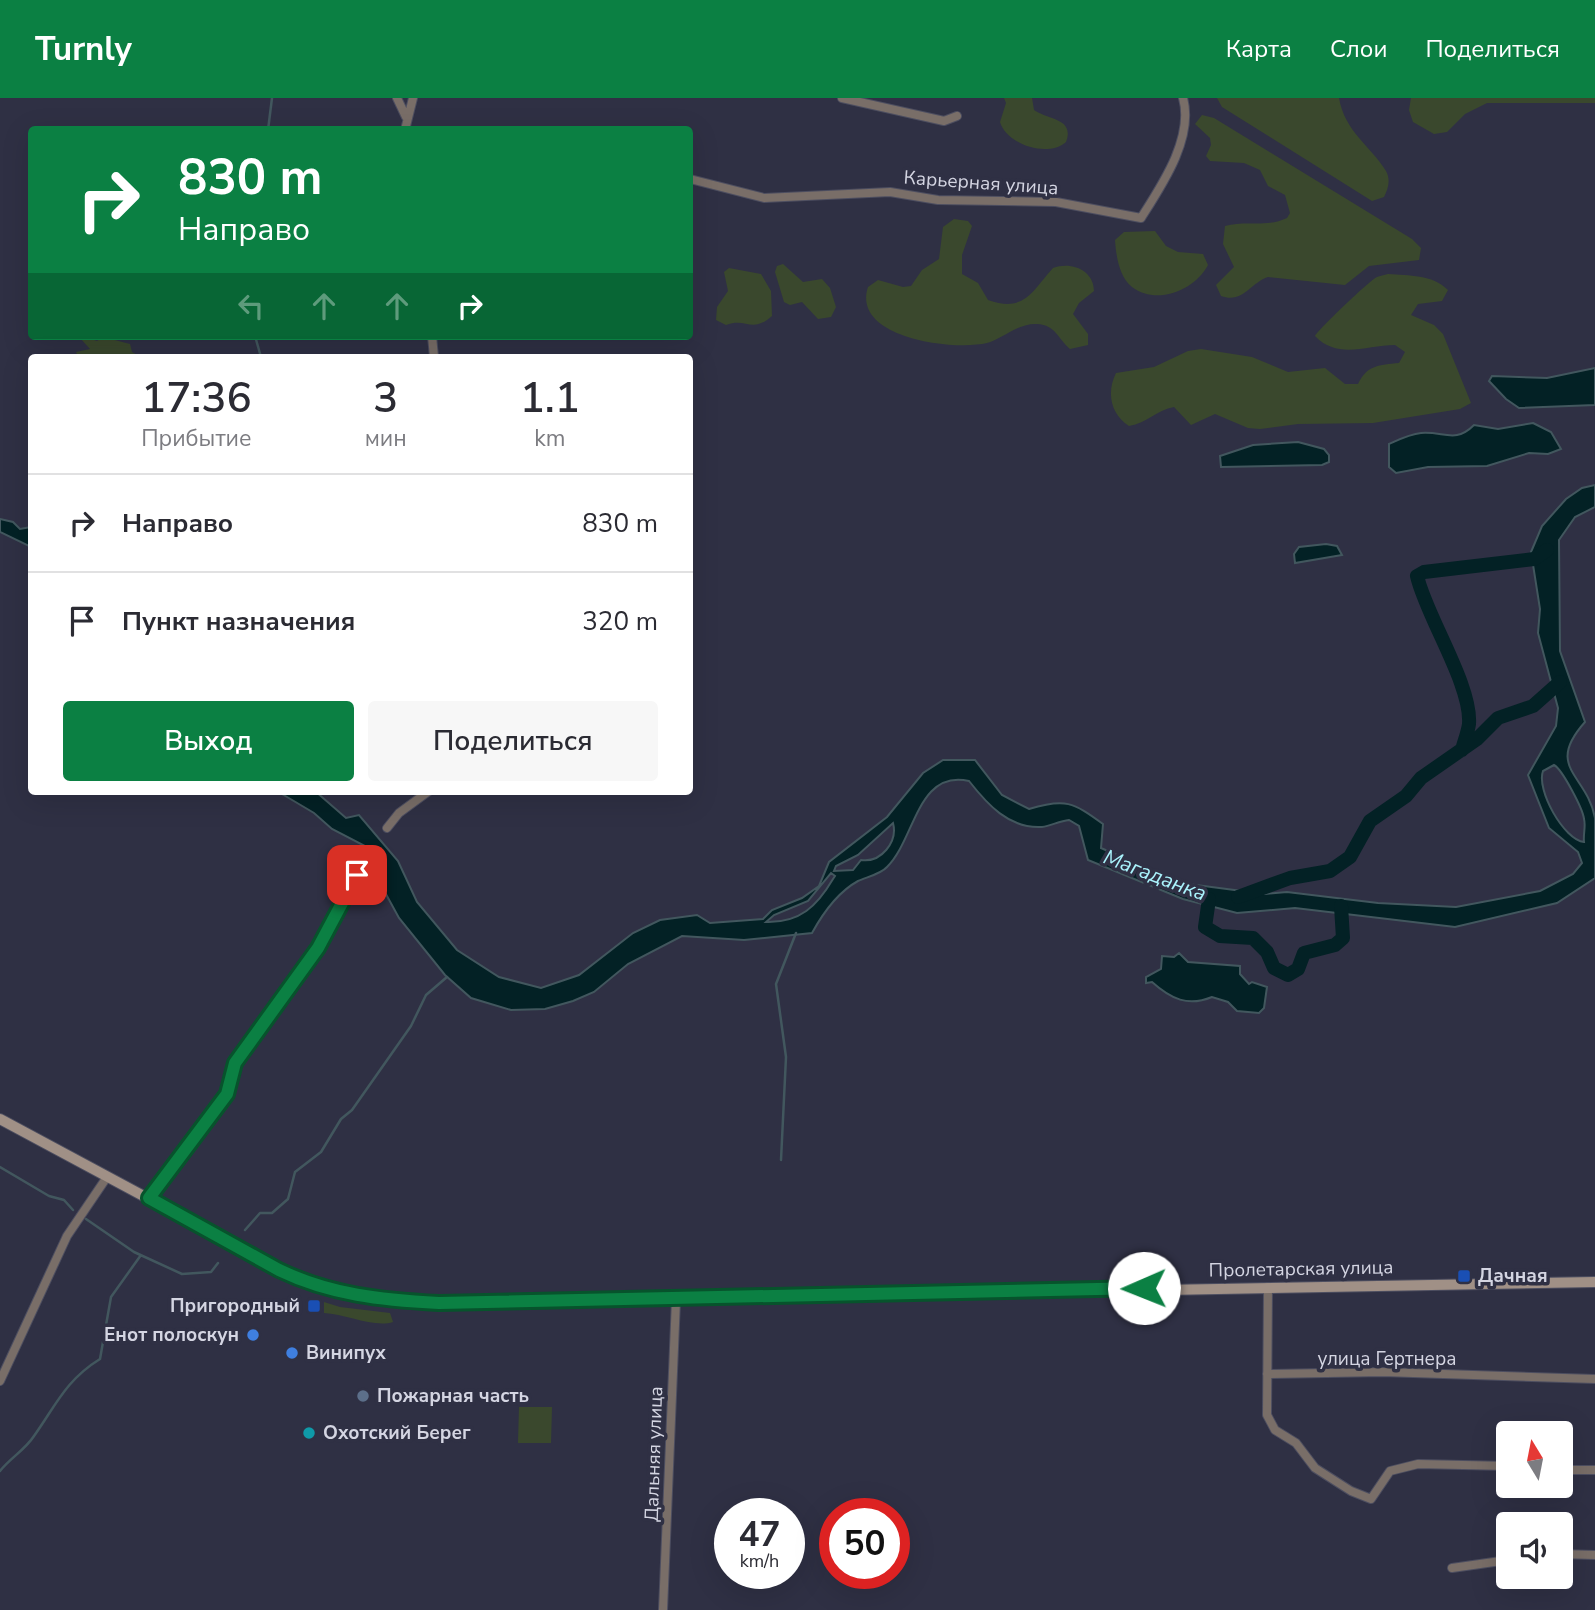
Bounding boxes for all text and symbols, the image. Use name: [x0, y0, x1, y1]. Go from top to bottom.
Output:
text: Turnly: [35, 27, 132, 72]
text: Карта: [1226, 33, 1292, 65]
text: Слои: [1330, 33, 1387, 65]
text: Поделиться: [1425, 33, 1560, 65]
text: 830 m: [178, 144, 322, 211]
icon: right: [63, 154, 154, 245]
street label: Карьерная улица: [903, 165, 1059, 201]
text: Направо: [178, 208, 310, 251]
icon: left: [232, 287, 270, 325]
icon: ahead: [305, 287, 343, 325]
icon: ahead: [378, 287, 416, 325]
icon: right: [451, 287, 489, 325]
text: 17:36: [141, 370, 252, 427]
text: 3: [373, 370, 398, 427]
text: 1.1: [520, 370, 580, 427]
text: Прибытие: [141, 423, 252, 454]
text: мин: [365, 423, 407, 454]
text: km: [534, 423, 565, 454]
icon: right: [63, 504, 101, 542]
text: Направо: [122, 506, 233, 541]
text: 830 m: [582, 506, 658, 541]
icon: arrive: [63, 602, 101, 640]
text: Пункт назначения: [122, 604, 355, 639]
text: 320 m: [582, 604, 658, 639]
button: Выход: [63, 701, 354, 781]
button: Поделиться: [368, 701, 658, 781]
water label: Магаданка: [1099, 843, 1211, 907]
pin: [327, 845, 387, 905]
icon: arrive: [338, 856, 376, 894]
position arrow: [1107, 1251, 1181, 1325]
street label: Пролетарская улица: [1208, 1254, 1394, 1284]
place label: Дачная: [1478, 1263, 1548, 1289]
marker: Дачная: [1456, 1268, 1472, 1284]
place label: Пригородный: [170, 1293, 300, 1319]
marker: Пригородный: [306, 1298, 322, 1314]
place label: Енот полоскун: [104, 1322, 239, 1348]
marker: Енот полоскун: [245, 1327, 261, 1343]
place label: Винипух: [306, 1340, 386, 1366]
marker: Винипух: [284, 1345, 300, 1361]
street label: улица Гертнера: [1318, 1346, 1456, 1372]
place label: Пожарная часть: [377, 1383, 529, 1409]
street label: Дальняя улица: [639, 1386, 669, 1522]
marker: Пожарная часть: [355, 1388, 371, 1404]
place label: Охотский Берег: [323, 1420, 471, 1446]
north arrow: [1496, 1421, 1573, 1498]
map controls: [1496, 1421, 1573, 1589]
marker: Охотский Берег: [301, 1425, 317, 1441]
speed limit sign: 50: [819, 1498, 910, 1589]
text: 47: [738, 1511, 781, 1558]
button: sound: [1496, 1512, 1573, 1589]
text: km/h: [740, 1549, 779, 1573]

